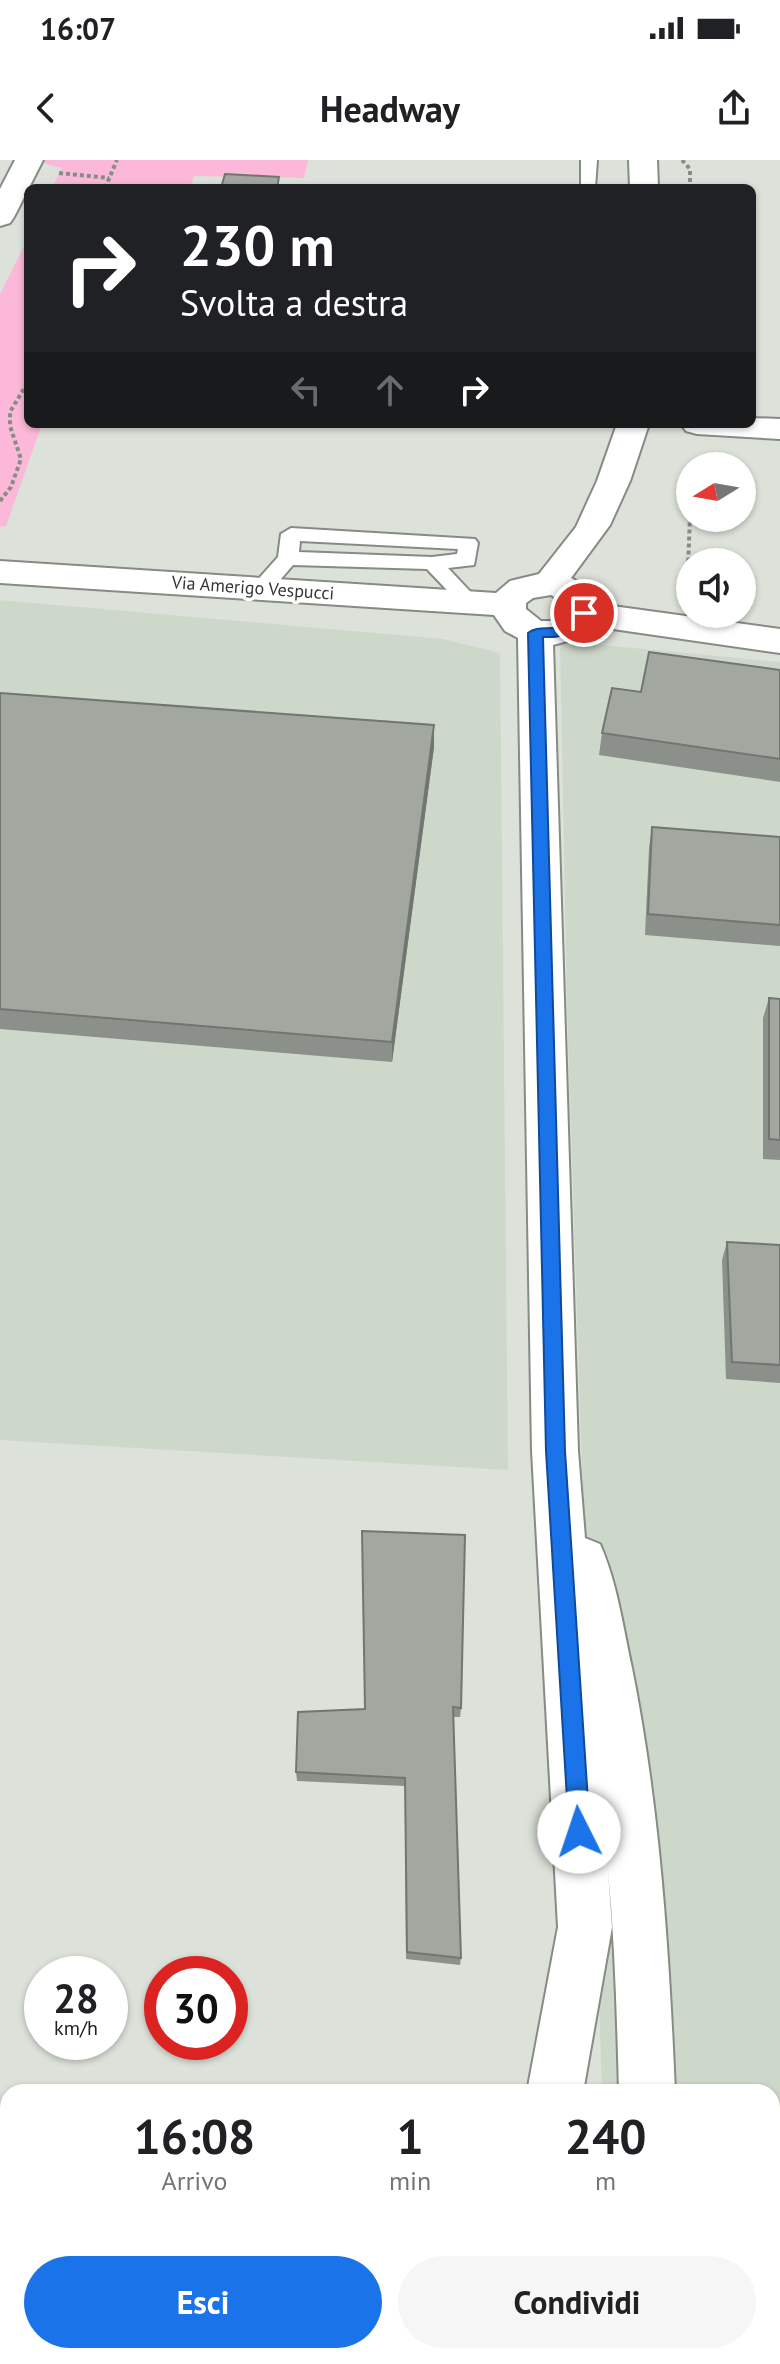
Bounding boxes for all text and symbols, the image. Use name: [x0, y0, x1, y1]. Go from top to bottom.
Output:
text: 16:07: [40, 9, 116, 48]
text: Headway: [320, 85, 460, 132]
icon: back: [24, 86, 68, 130]
icon: share: [712, 86, 756, 130]
text: 230 m: [180, 209, 335, 281]
icon: right: [48, 216, 152, 320]
text: Svolta a destra: [180, 279, 408, 326]
icon: left: [284, 368, 328, 412]
icon: ahead: [368, 368, 412, 412]
icon: right: [452, 368, 496, 412]
north arrow: [676, 452, 756, 532]
map controls: [676, 452, 756, 628]
button: sound: [676, 548, 756, 628]
street label: Via Amerigo Vespucci: [170, 570, 335, 605]
pin: [550, 579, 618, 647]
icon: arrive: [562, 591, 606, 635]
position arrow: [537, 1790, 621, 1874]
speed limit sign: 30: [144, 1956, 248, 2060]
text: 28: [53, 1972, 99, 2024]
text: km/h: [54, 2015, 98, 2041]
text: 16:08: [134, 2105, 255, 2167]
text: 1: [396, 2105, 424, 2167]
text: 240: [565, 2105, 646, 2167]
text: Arrivo: [161, 2164, 227, 2197]
text: min: [389, 2164, 431, 2197]
text: m: [595, 2164, 616, 2197]
button: Esci: [24, 2256, 382, 2348]
button: Condividi: [398, 2256, 756, 2348]

